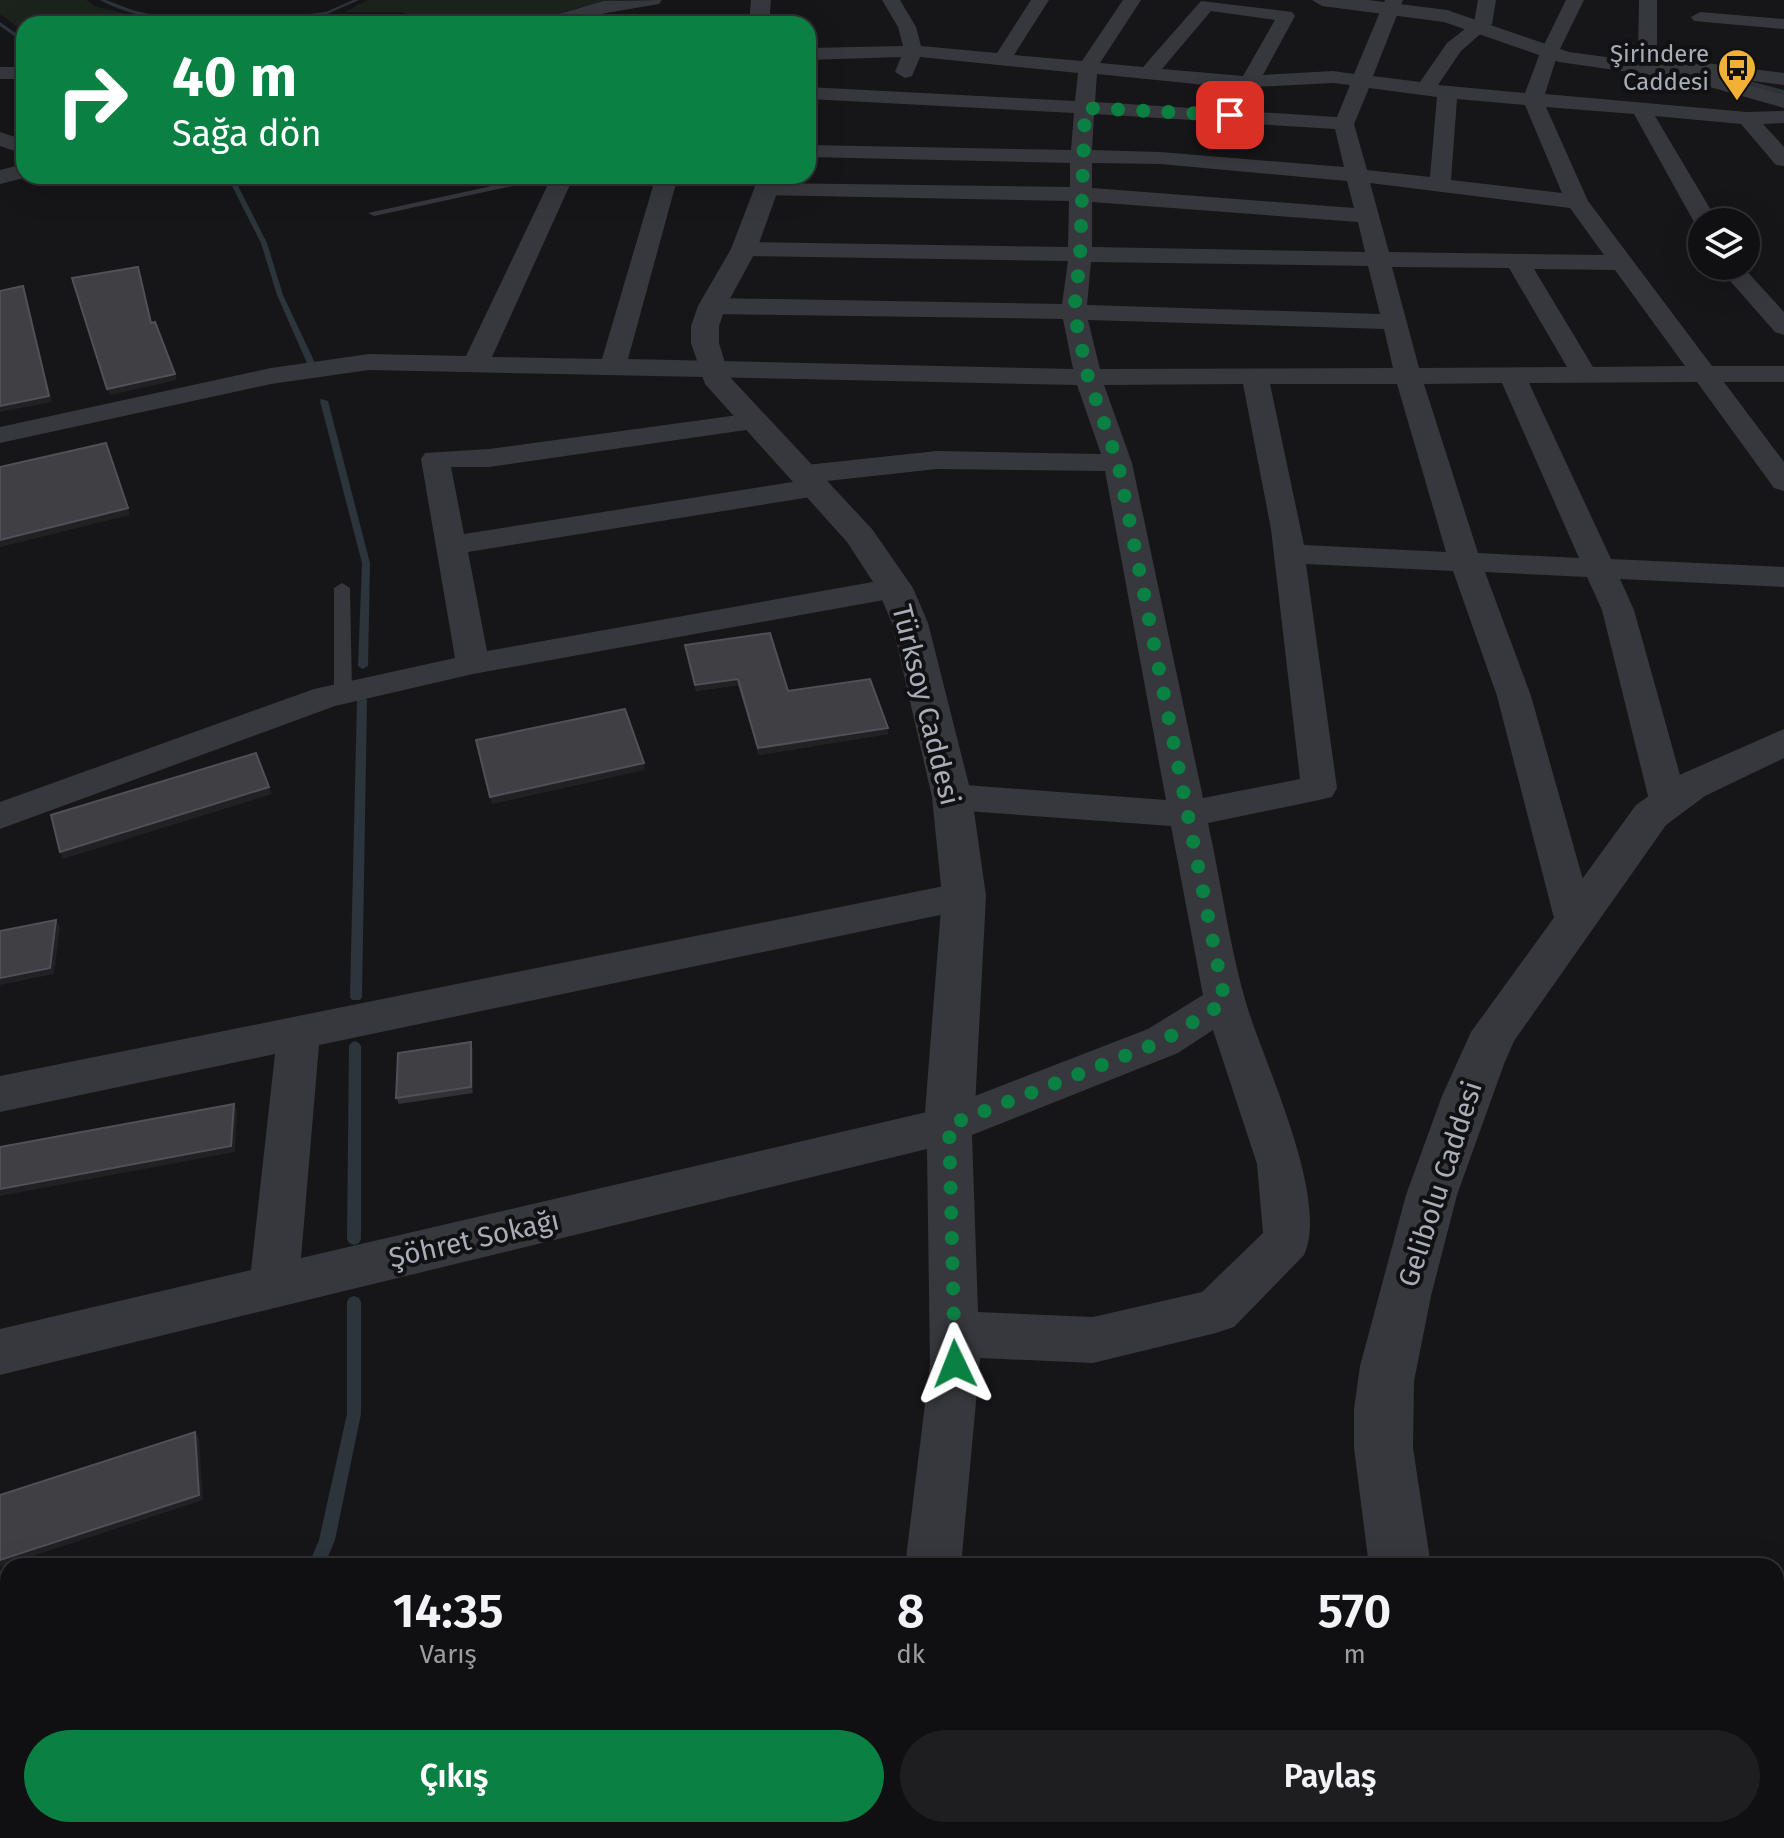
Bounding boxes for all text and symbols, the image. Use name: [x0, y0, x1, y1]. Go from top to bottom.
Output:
place label: Şirindere Caddesi: [1610, 40, 1709, 96]
text: 40 m: [172, 44, 297, 111]
bus stop icon: Şirindere Caddesi: [1716, 47, 1758, 102]
icon: right: [40, 48, 144, 152]
pin: [1196, 81, 1264, 149]
icon: arrive: [1208, 93, 1252, 137]
text: Sağa dön: [172, 112, 322, 156]
map controls: [1688, 208, 1760, 280]
button: layers: [1688, 208, 1760, 280]
street label: Türksoy Caddesi: [885, 601, 967, 809]
street label: Gelibolu Caddesi: [1391, 1077, 1489, 1291]
street label: Şöhret Sokağı: [386, 1203, 562, 1275]
position arrow: [913, 1322, 997, 1406]
text: 14:35: [393, 1582, 504, 1640]
text: 8: [897, 1582, 924, 1640]
text: 570: [1318, 1582, 1391, 1640]
text: Varış: [420, 1639, 477, 1670]
text: dk: [896, 1639, 925, 1670]
text: m: [1343, 1639, 1366, 1670]
button: Çıkış: [24, 1730, 884, 1822]
button: Paylaş: [900, 1730, 1760, 1822]

